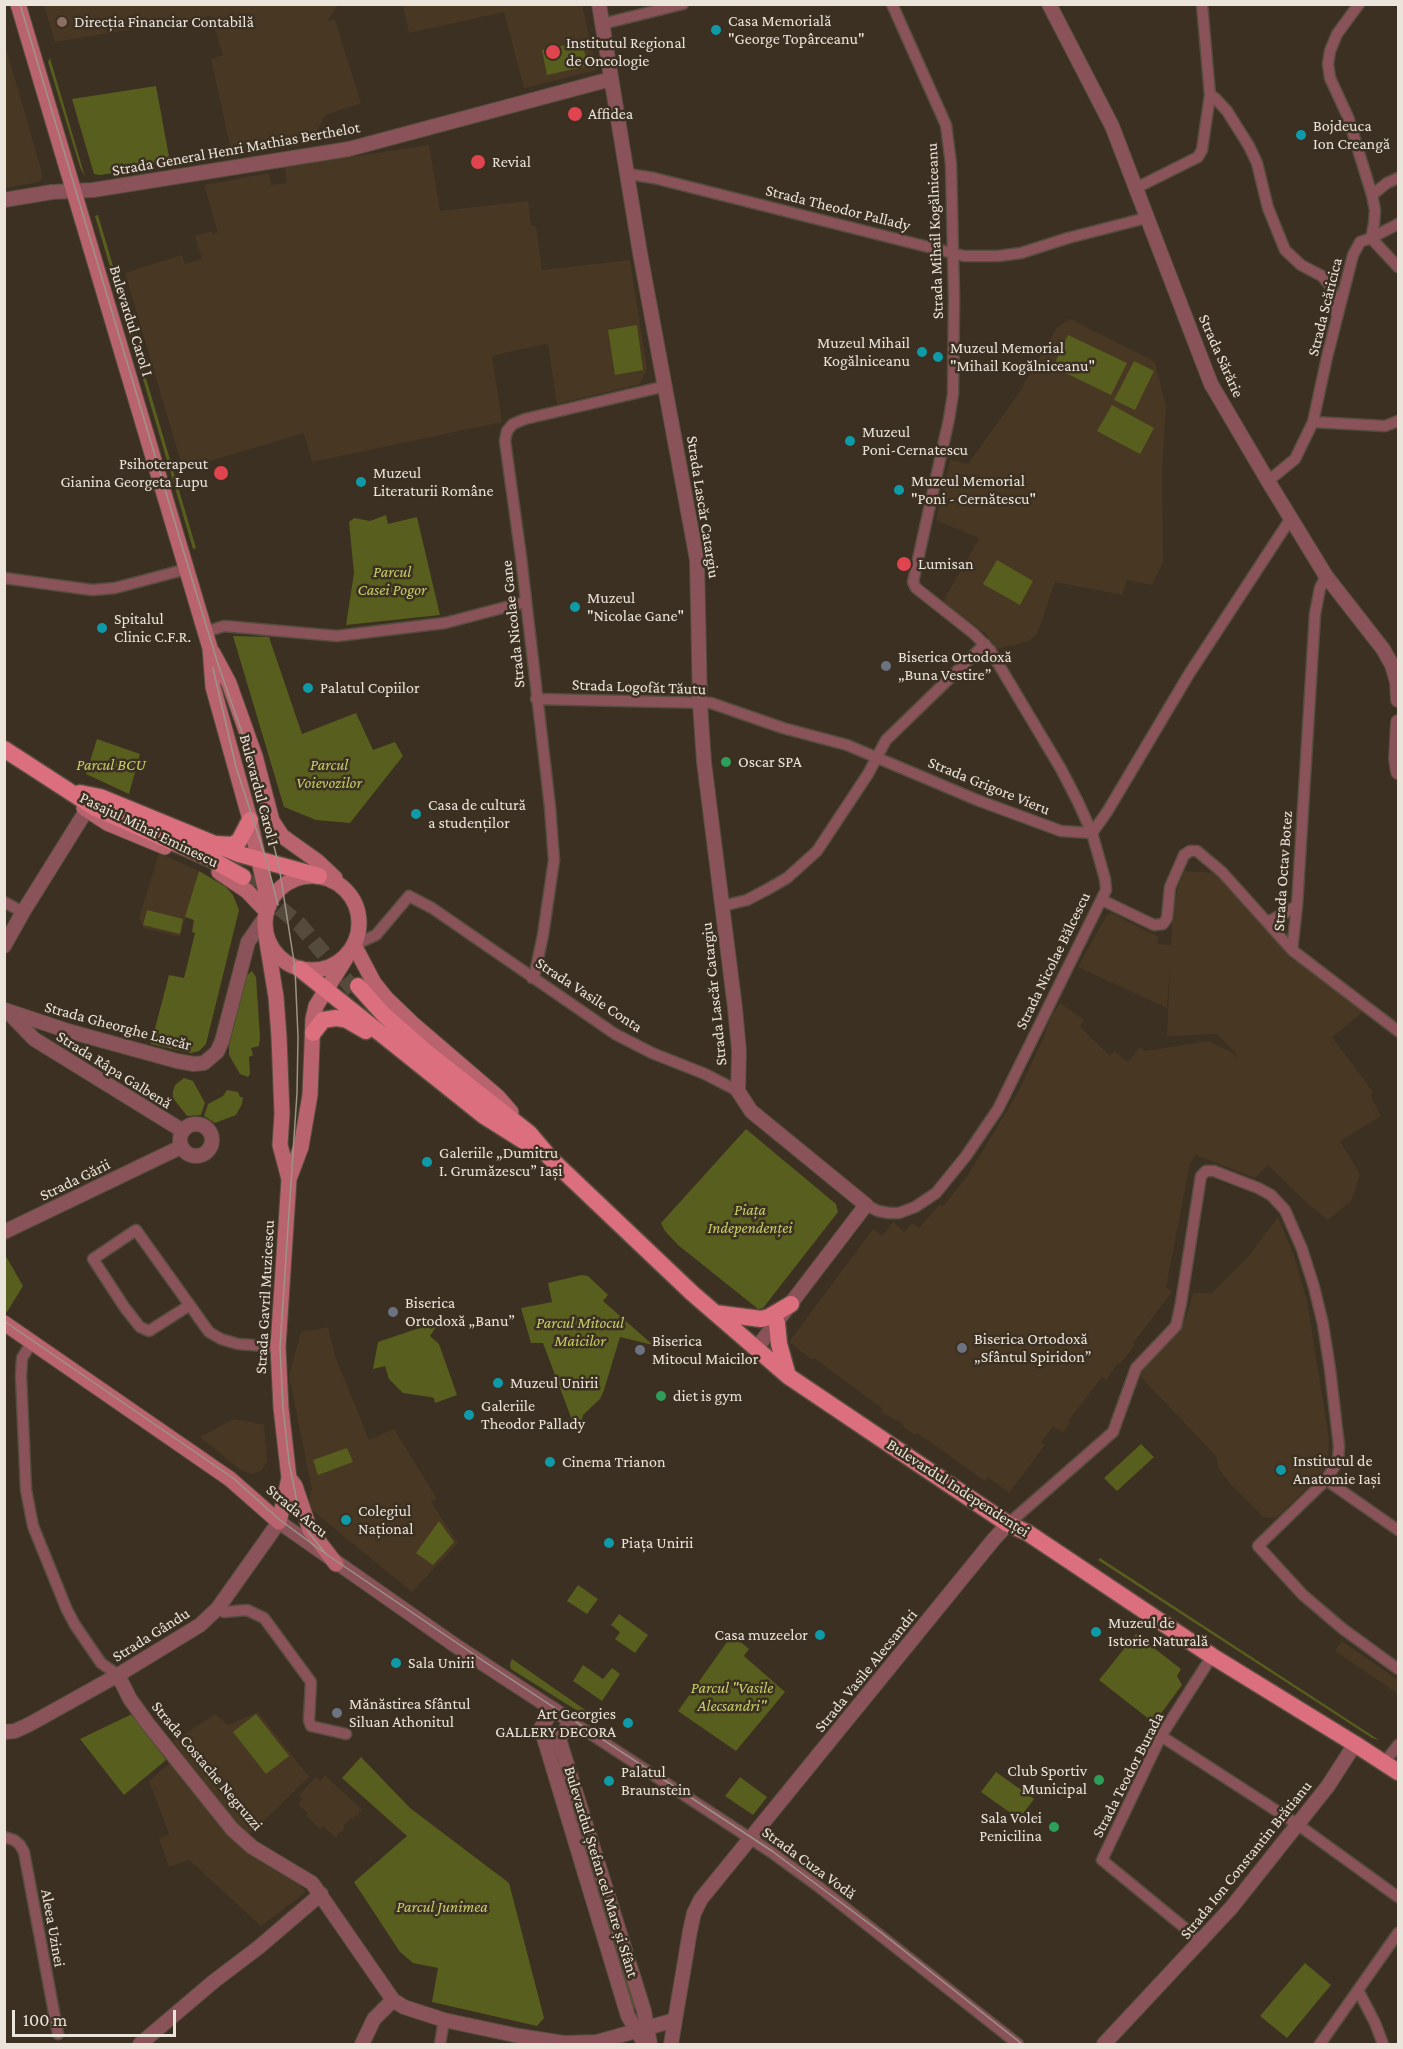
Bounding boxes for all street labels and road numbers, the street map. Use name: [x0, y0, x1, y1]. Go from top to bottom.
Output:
street label: Strada General Henri Mathias Berthelot: [111, 118, 361, 180]
street label: Strada Mihail Kogălniceanu: [922, 143, 948, 319]
street label: Strada Theodor Pallady: [764, 181, 912, 235]
street label: Strada Scăricica: [1304, 256, 1346, 358]
street label: Bulevardul Carol I: [105, 263, 157, 379]
street label: Strada Sărărie: [1194, 311, 1248, 401]
street label: Strada Lascăr Catargiu: [682, 434, 724, 580]
street label: Strada Nicolae Gane: [497, 559, 529, 689]
street label: Strada Logofăt Tăutu: [572, 675, 706, 699]
street label: Bulevardul Carol I: [235, 732, 283, 848]
street label: Strada Grigore Vieru: [925, 753, 1053, 819]
street label: Pasajul Mihai Eminescu: [77, 788, 221, 872]
street label: Strada Octav Botez: [1269, 810, 1297, 932]
street label: Strada Nicolae Bălcescu: [1011, 889, 1095, 1033]
street label: Strada Lascăr Catargiu: [697, 921, 731, 1067]
street label: Strada Vasile Conta: [532, 953, 646, 1037]
street label: Strada Gheorghe Lascăr: [42, 997, 194, 1055]
street label: Strada Râpa Galbenă: [53, 1027, 175, 1113]
street label: Strada Gării: [37, 1155, 113, 1205]
street label: Strada Gavril Muzicescu: [251, 1220, 279, 1374]
street label: Bulevardul Independenței: [883, 1435, 1033, 1541]
street label: Strada Arcu: [262, 1480, 332, 1542]
street label: Strada Gându: [109, 1604, 193, 1666]
street label: Strada Vasile Alecsandri: [811, 1606, 921, 1736]
street label: Strada Costache Negruzzi: [147, 1697, 267, 1835]
street label: Strada Teodor Burada: [1088, 1709, 1168, 1841]
street label: Bulevardul Ștefan cel Mare și Sfânt: [560, 1764, 642, 1980]
street label: Strada Ion Constantin Brătianu: [1176, 1777, 1316, 1943]
street label: Strada Cuza Vodă: [758, 1822, 860, 1904]
street label: Aleea Uzinei: [37, 1888, 69, 1968]

